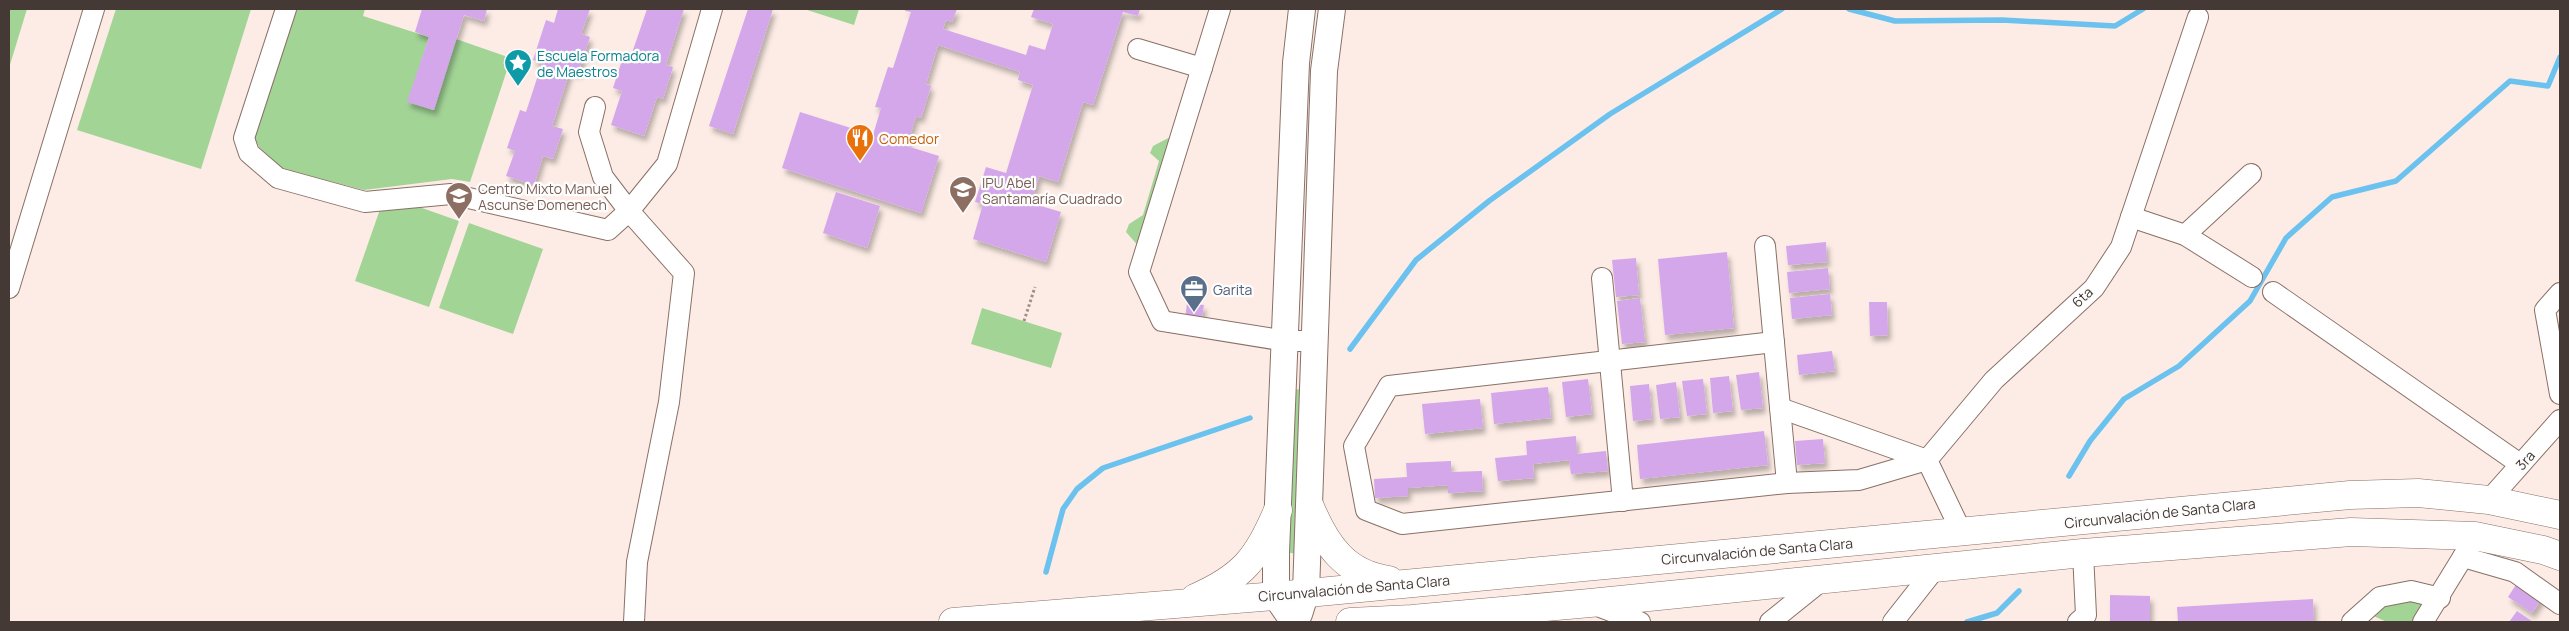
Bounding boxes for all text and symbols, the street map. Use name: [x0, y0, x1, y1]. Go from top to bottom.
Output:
place label: Escuela Formadora de Maestros: [537, 46, 659, 81]
place icon: Escuela Formadora de Maestros: [503, 48, 533, 87]
restaurant icon: Comedor: [845, 123, 875, 162]
place label: Comedor: [879, 129, 939, 148]
place label: IPU Abel Santamaría Cuadrado: [982, 173, 1122, 208]
school or university icon: IPU Abel Santamaría Cuadrado: [948, 175, 978, 214]
place label: Centro Mixto Manuel Ascunse Domenech: [478, 179, 612, 214]
school or university icon: Centro Mixto Manuel Ascunse Domenech: [444, 181, 474, 220]
office icon: Garita: [1179, 274, 1209, 313]
place label: Garita: [1213, 280, 1252, 299]
street label: 6ta: [2067, 283, 2097, 311]
street label: 3ra: [2511, 446, 2539, 474]
street label: Circunvalación de Santa Clara: [2063, 494, 2257, 532]
street label: Circunvalación de Santa Clara: [1660, 533, 1854, 569]
street label: Circunvalación de Santa Clara: [1257, 570, 1451, 606]

